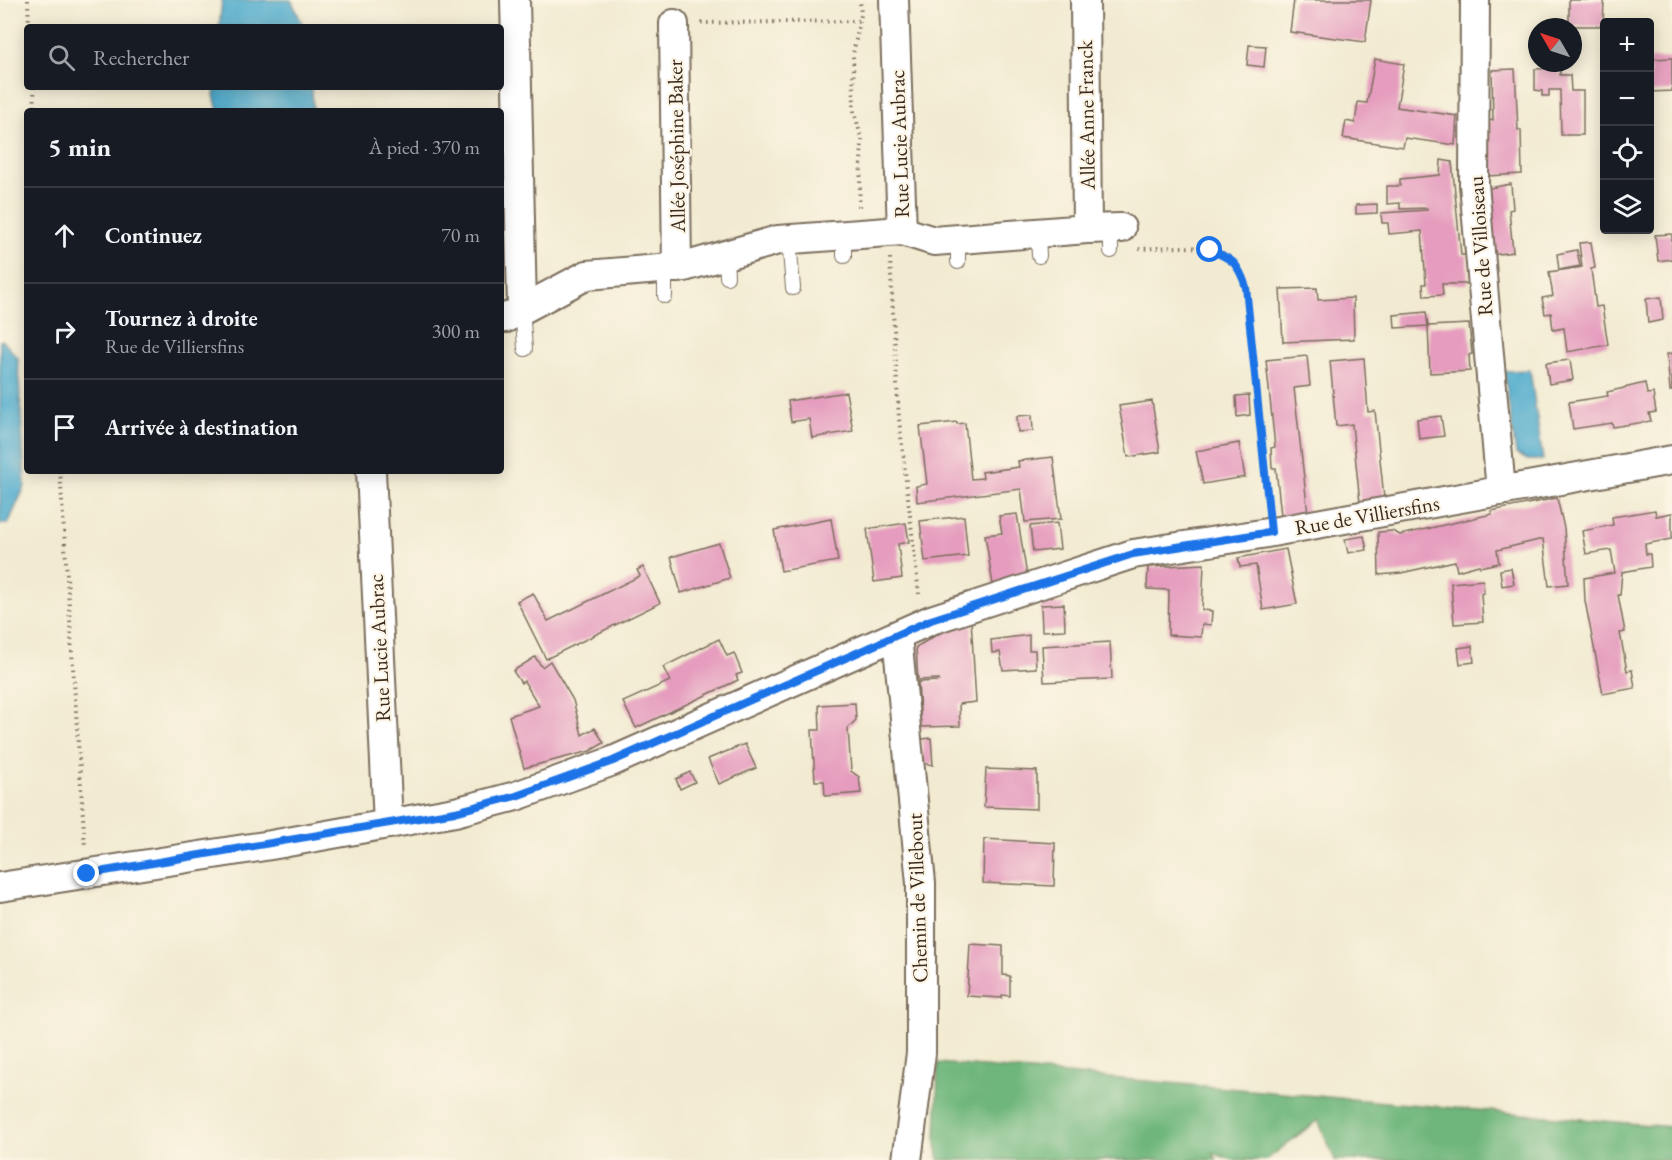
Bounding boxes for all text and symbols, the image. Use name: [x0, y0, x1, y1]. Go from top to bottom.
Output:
north arrow: [1528, 18, 1582, 72]
map controls: [1600, 18, 1654, 234]
button: +: [1600, 18, 1654, 72]
search box: [24, 24, 504, 90]
street label: Allée Anne Franck: [1071, 39, 1101, 191]
icon: search: [45, 41, 78, 74]
text: Rechercher: [93, 43, 189, 72]
street label: Allée Joséphine Baker: [661, 59, 691, 234]
street label: Rue Lucie Aubrac: [883, 69, 915, 219]
button: −: [1600, 72, 1654, 126]
button: locate: [1600, 126, 1654, 180]
text: 5 min: [48, 130, 111, 164]
text: À pied · 370 m: [369, 134, 480, 160]
street label: Rue de Villoiseau: [1462, 175, 1498, 317]
button: layers: [1600, 180, 1654, 234]
icon: ahead: [48, 219, 81, 252]
text: Continuez: [105, 221, 202, 250]
text: 70 m: [441, 222, 480, 248]
route start: [1196, 236, 1222, 262]
text: Tournez à droite: [105, 304, 258, 333]
icon: right: [48, 315, 81, 348]
text: 300 m: [432, 318, 480, 344]
text: Rue de Villiersfins: [105, 333, 244, 359]
icon: arrive: [48, 411, 81, 444]
text: Arrivée à destination: [105, 413, 298, 442]
street label: Rue de Villiersfins: [1293, 489, 1442, 541]
street label: Rue Lucie Aubrac: [362, 573, 396, 723]
street label: Chemin de Villebout: [901, 812, 933, 983]
route end: [73, 860, 99, 886]

